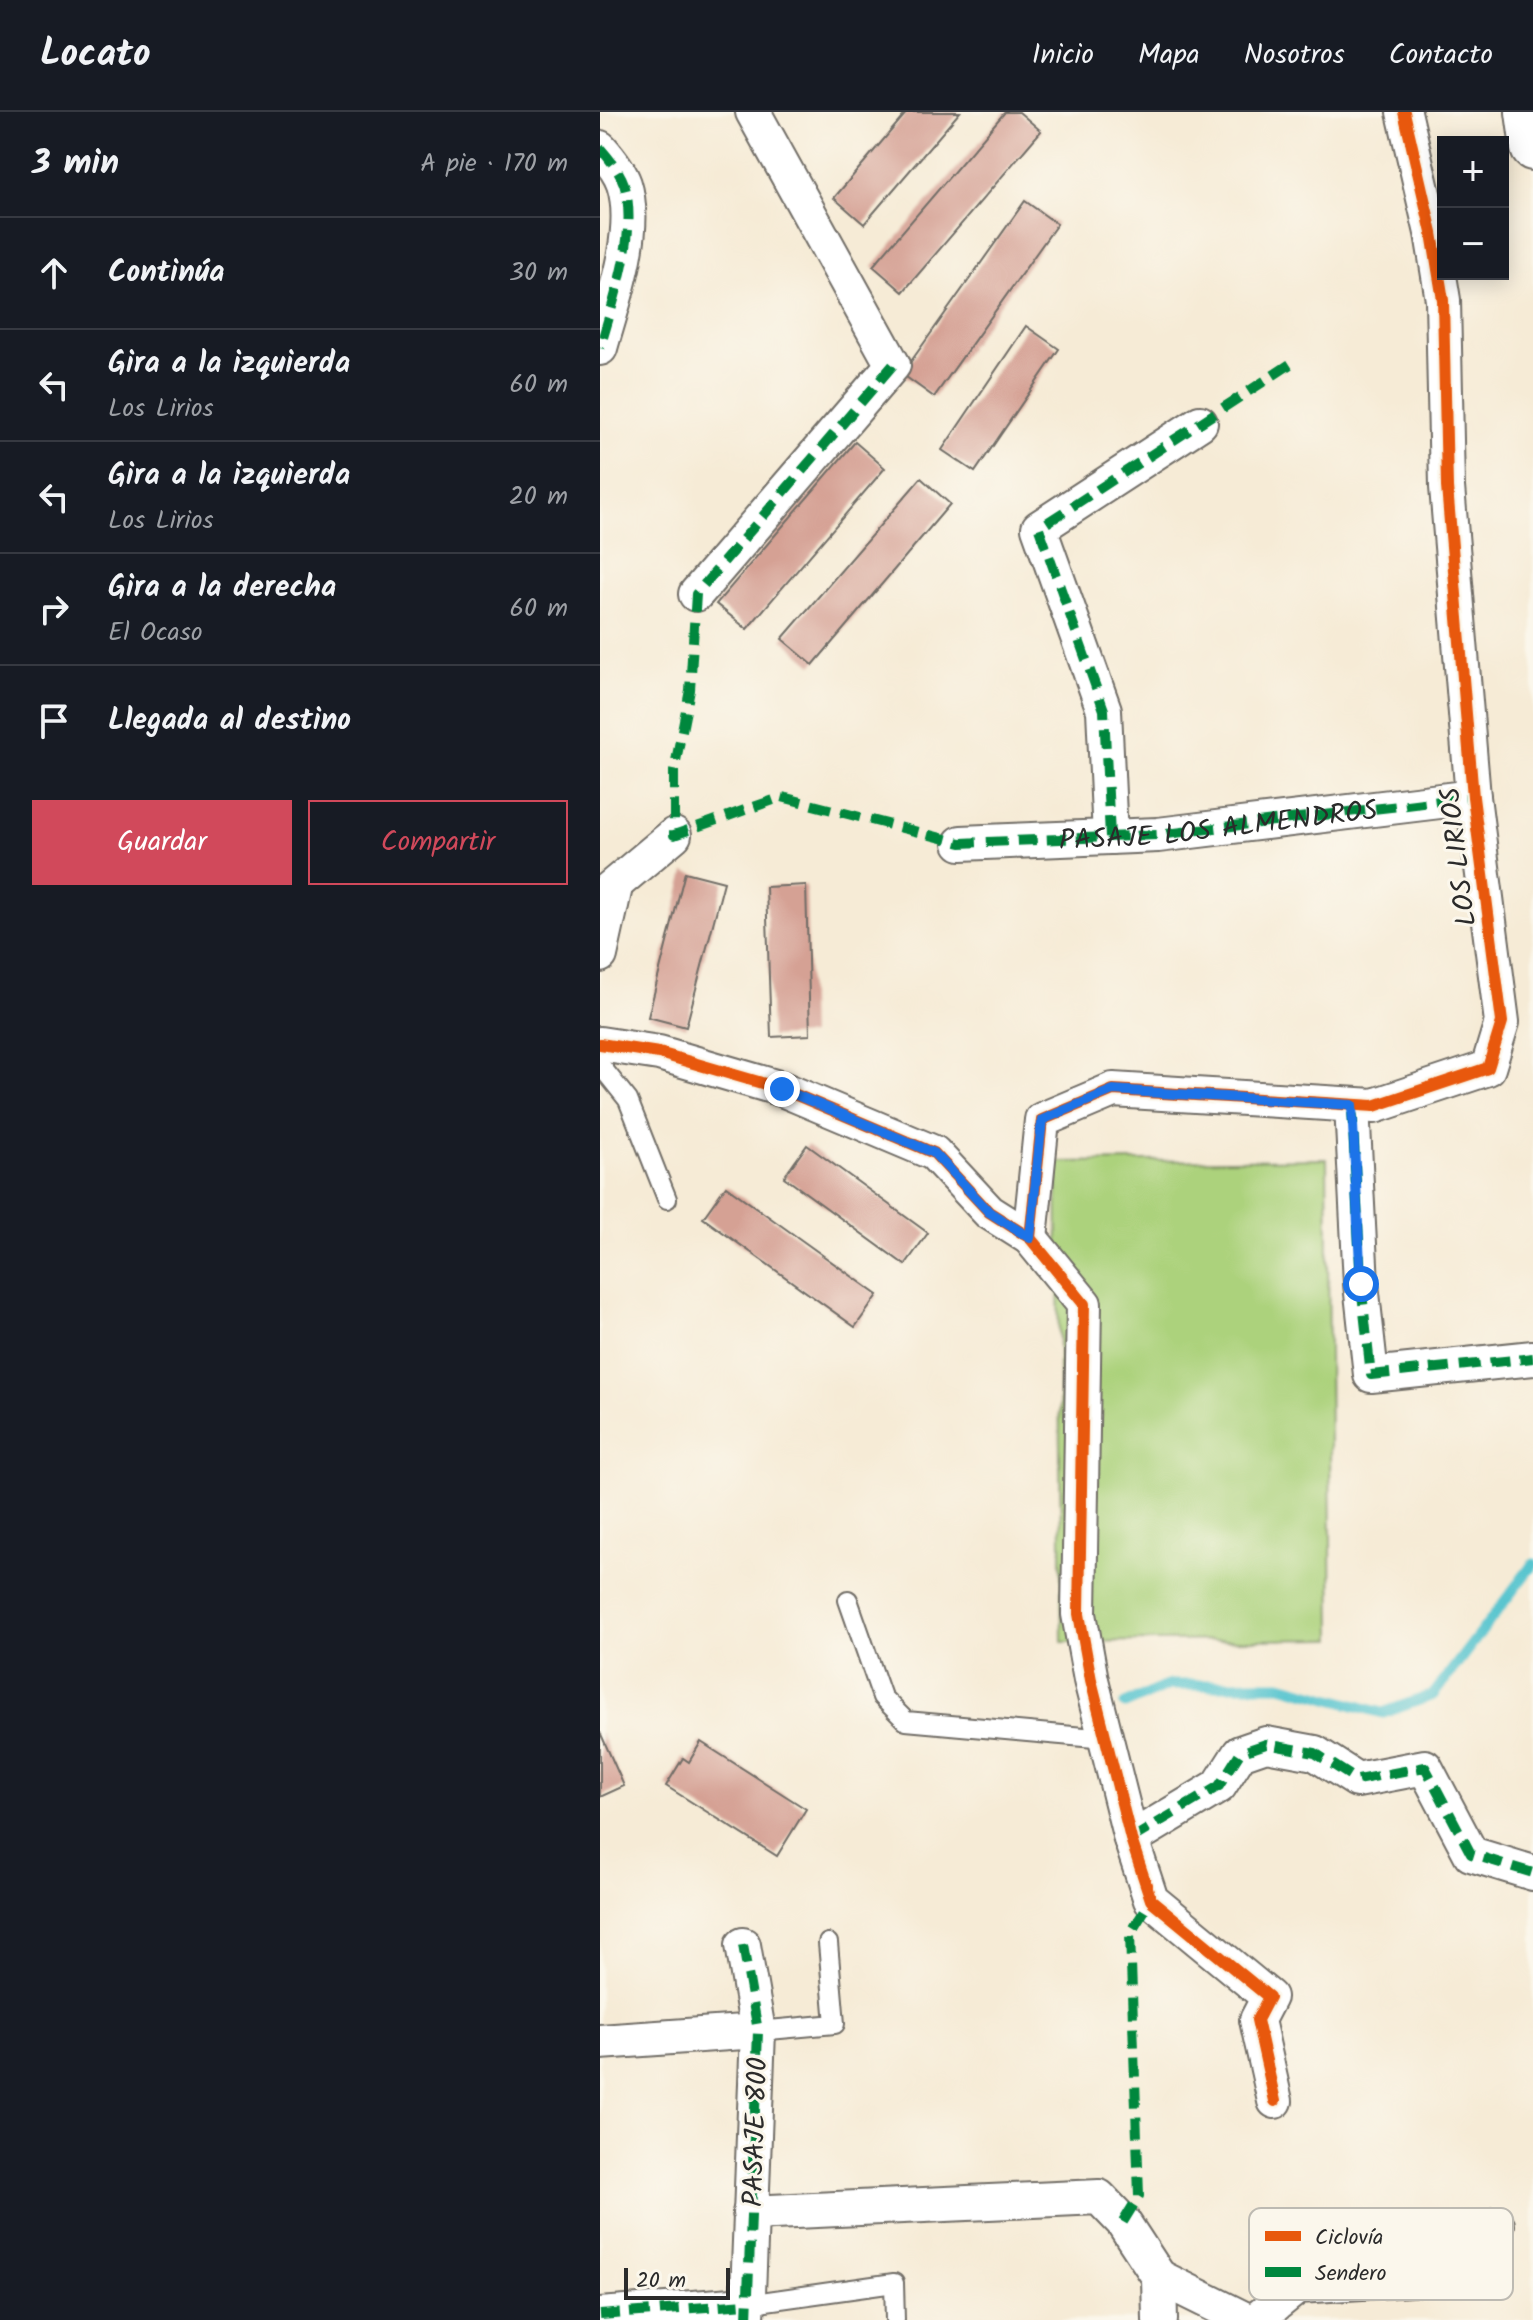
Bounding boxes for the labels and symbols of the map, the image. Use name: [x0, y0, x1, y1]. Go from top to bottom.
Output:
street label: LOS LIRIOS: [1429, 785, 1490, 929]
street label: PASAJE LOS ALMENDROS: [1058, 789, 1380, 864]
route end: [764, 1071, 800, 1107]
route start: [1343, 1266, 1379, 1302]
street label: PASAJE 800: [731, 2056, 782, 2208]
legend: [1249, 2208, 1513, 2300]
text: Ciclovía: [1315, 2221, 1383, 2256]
text: Sendero: [1315, 2257, 1386, 2292]
scale bar: [624, 2264, 730, 2300]

